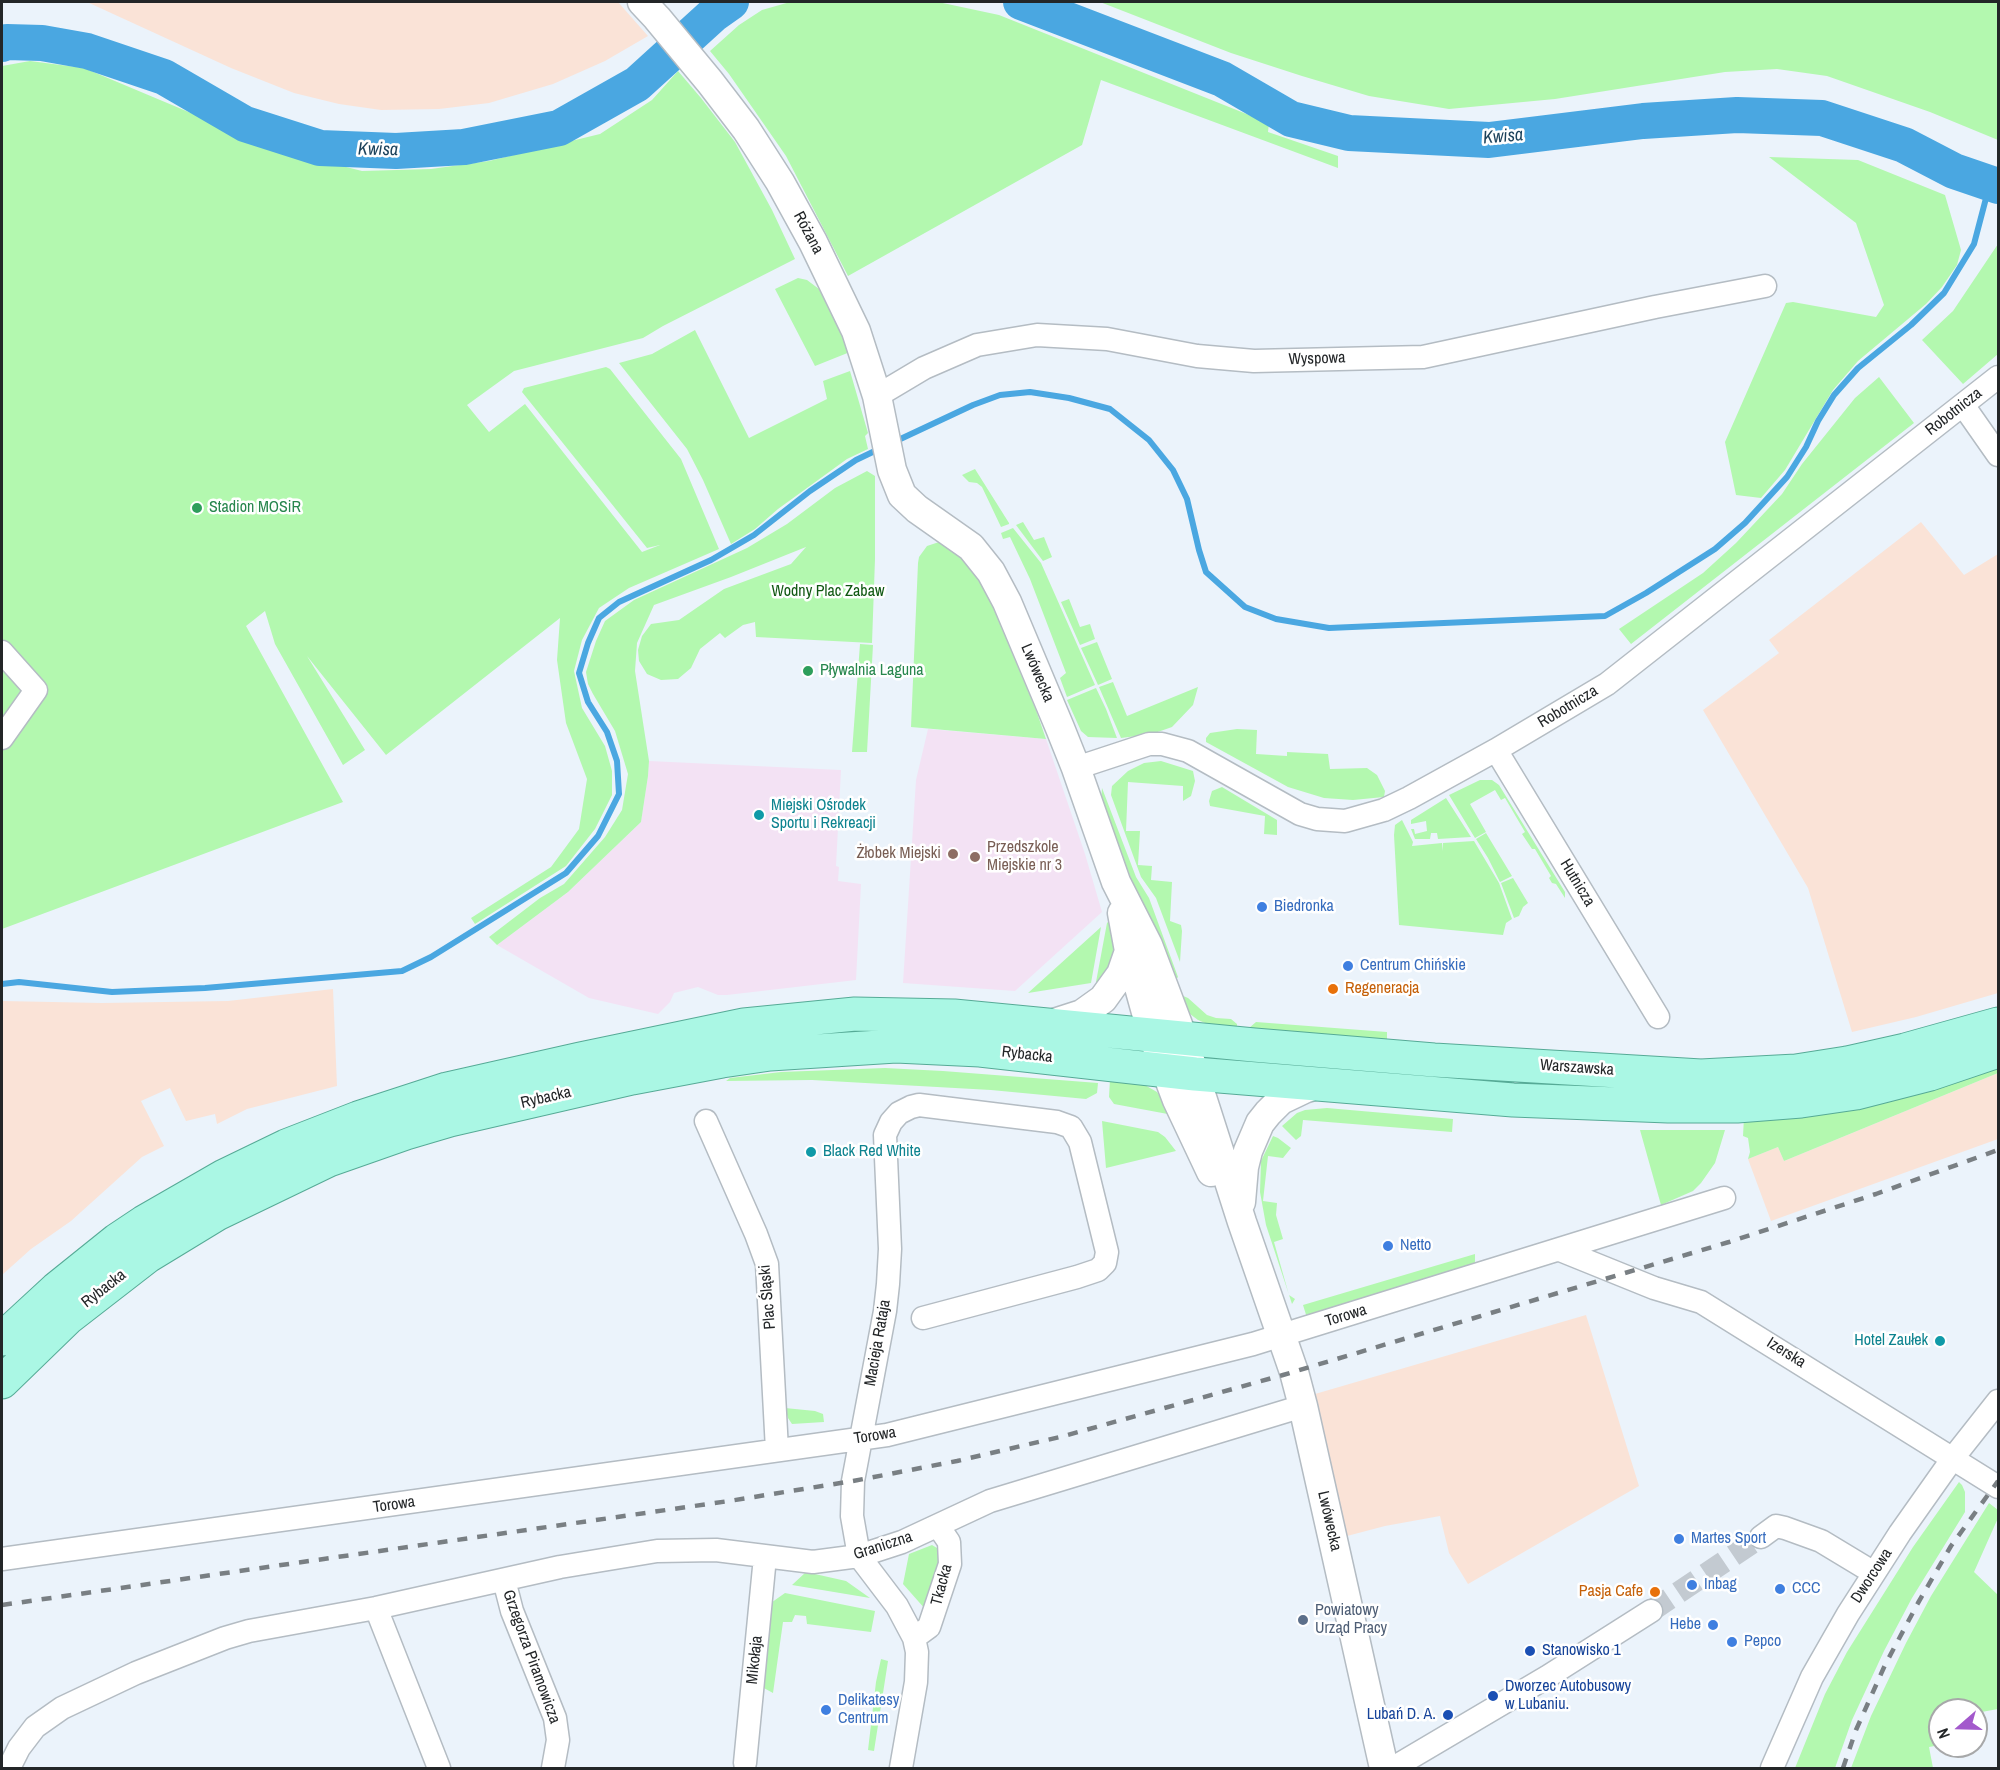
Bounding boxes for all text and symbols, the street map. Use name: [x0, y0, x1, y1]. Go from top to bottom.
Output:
water label: Kwisa: [1482, 124, 1524, 150]
water label: Kwisa: [358, 139, 398, 161]
street label: Różana: [789, 209, 827, 257]
street label: Wyspowa: [1288, 348, 1346, 370]
street label: Robotnicza: [1922, 384, 1986, 440]
place label: Stadion MOSiR: [209, 498, 301, 518]
marker: Stadion MOSiR: [190, 501, 204, 515]
park label: Wodny Plac Zabaw: [772, 582, 884, 602]
street label: Lwówecka: [1016, 641, 1058, 705]
place label: Pływalnia Laguna: [820, 661, 924, 681]
marker: Pływalnia Laguna: [801, 664, 815, 678]
street label: Robotnicza: [1535, 682, 1601, 732]
place label: Miejski Ośrodek Sportu i Rekreacji: [771, 796, 876, 834]
marker: Miejski Ośrodek Sportu i Rekreacji: [752, 808, 766, 822]
place label: Przedszkole Miejskie nr 3: [987, 838, 1062, 876]
place label: Żłobek Miejski: [856, 844, 941, 864]
marker: Żłobek Miejski: [946, 847, 960, 861]
marker: Przedszkole Miejskie nr 3: [968, 850, 982, 864]
street label: Hutnicza: [1555, 856, 1599, 910]
place label: Biedronka: [1274, 897, 1334, 917]
marker: Biedronka: [1255, 900, 1269, 914]
place label: Centrum Chińskie: [1360, 956, 1466, 976]
marker: Centrum Chińskie: [1341, 959, 1355, 973]
place label: Regeneracja: [1345, 979, 1419, 999]
marker: Regeneracja: [1326, 982, 1340, 996]
street label: Rybacka: [1001, 1043, 1053, 1067]
street label: Warszawska: [1539, 1056, 1615, 1080]
street label: Rybacka: [519, 1083, 573, 1113]
place label: Black Red White: [823, 1142, 921, 1162]
marker: Black Red White: [804, 1145, 818, 1159]
place label: Netto: [1400, 1236, 1431, 1256]
marker: Netto: [1381, 1239, 1395, 1253]
street label: Plac Śląski: [756, 1264, 780, 1330]
street label: Rybacka: [78, 1266, 130, 1312]
street label: Macieja Rataja: [861, 1298, 895, 1388]
street label: Torowa: [1323, 1301, 1369, 1331]
place label: Hotel Zaułek: [1854, 1331, 1928, 1351]
street label: Izerska: [1763, 1334, 1809, 1372]
marker: Hotel Zaułek: [1933, 1334, 1947, 1348]
street label: Torowa: [853, 1423, 897, 1449]
street label: Lwówecka: [1313, 1489, 1345, 1553]
street label: Torowa: [372, 1493, 416, 1517]
street label: Graniczna: [851, 1528, 915, 1564]
place label: Martes Sport: [1691, 1529, 1766, 1549]
marker: Martes Sport: [1672, 1532, 1686, 1546]
street label: Dworcowa: [1847, 1545, 1897, 1607]
street label: Tkacka: [927, 1562, 957, 1608]
place label: Inbag: [1704, 1575, 1737, 1595]
marker: Inbag: [1685, 1578, 1699, 1592]
place label: CCC: [1792, 1579, 1820, 1599]
place label: Pasja Cafe: [1579, 1582, 1643, 1602]
marker: CCC: [1773, 1582, 1787, 1596]
marker: Pasja Cafe: [1648, 1585, 1662, 1599]
street label: Grzegorza Piramowicza: [498, 1588, 564, 1726]
place label: Powiatowy Urząd Pracy: [1315, 1601, 1387, 1639]
marker: Powiatowy Urząd Pracy: [1296, 1613, 1310, 1627]
place label: Hebe: [1670, 1615, 1701, 1635]
marker: Hebe: [1706, 1618, 1720, 1632]
place label: Pepco: [1744, 1632, 1781, 1652]
street label: Mikołaja: [743, 1635, 767, 1685]
marker: Pepco: [1725, 1635, 1739, 1649]
place label: Stanowisko 1: [1542, 1641, 1621, 1661]
marker: Stanowisko 1: [1523, 1644, 1537, 1658]
place label: Dworzec Autobusowy w Lubaniu.: [1505, 1677, 1631, 1715]
marker: Dworzec Autobusowy w Lubaniu.: [1486, 1689, 1500, 1703]
place label: Delikatesy Centrum: [838, 1691, 899, 1729]
north arrow: [1928, 1698, 1988, 1758]
marker: Delikatesy Centrum: [819, 1703, 833, 1717]
place label: Lubań D. A.: [1367, 1705, 1436, 1725]
marker: Lubań D. A.: [1441, 1708, 1455, 1722]
text: N: [1931, 1725, 1955, 1742]

